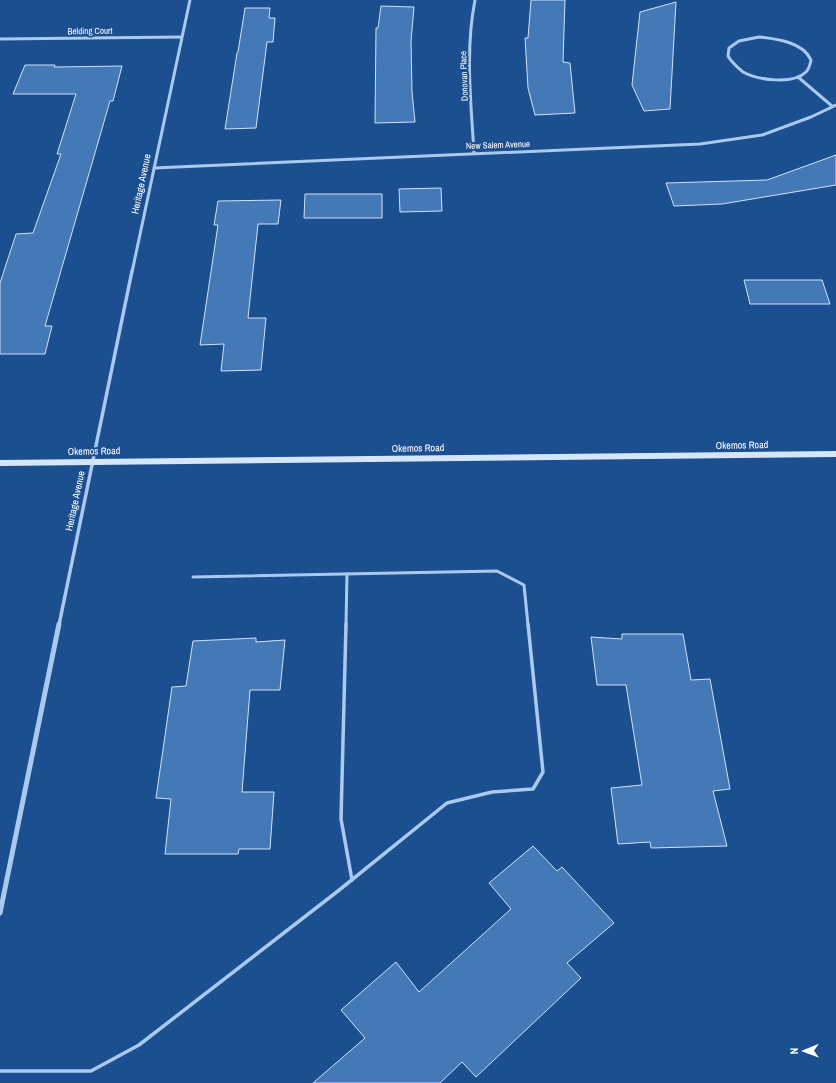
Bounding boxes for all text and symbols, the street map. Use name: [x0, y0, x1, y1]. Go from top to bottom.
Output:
street label: Belding Court: [67, 25, 113, 37]
street label: Donovan Place: [457, 51, 471, 101]
street label: New Salem Avenue: [466, 138, 530, 152]
street label: Heritage Avenue: [128, 152, 154, 215]
street label: Okemos Road: [716, 438, 768, 452]
street label: Okemos Road: [392, 441, 444, 455]
street label: Okemos Road: [68, 444, 120, 458]
street label: Heritage Avenue: [62, 469, 88, 532]
north arrow: [784, 1031, 824, 1071]
text: N: [787, 1048, 801, 1055]

